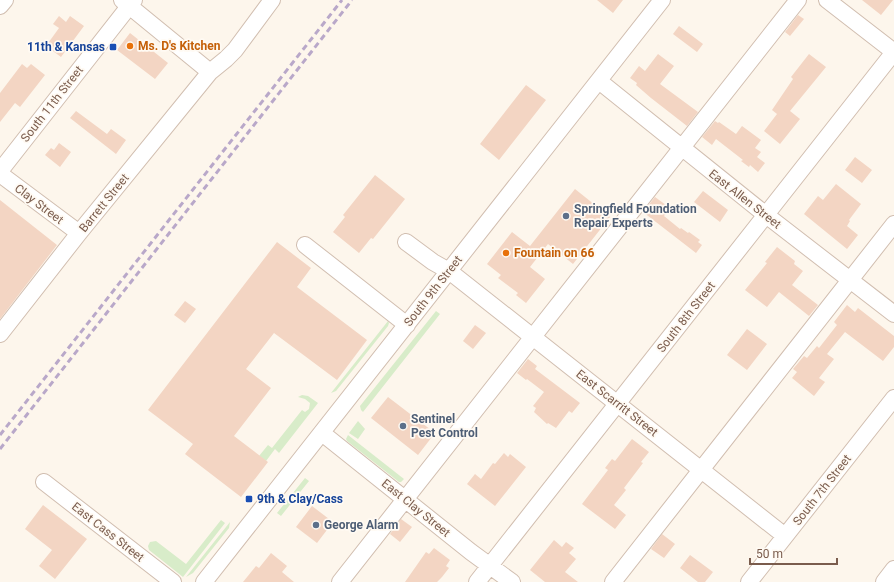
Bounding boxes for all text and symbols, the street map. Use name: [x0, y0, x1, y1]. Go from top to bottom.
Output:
place label: Ms. D's Kitchen: [138, 39, 221, 53]
place label: 11th & Kansas: [27, 40, 105, 54]
marker: Ms. D's Kitchen: [125, 41, 135, 51]
marker: 11th & Kansas: [108, 42, 118, 52]
street label: South 11th Street: [18, 63, 86, 145]
street label: East Allen Street: [706, 166, 784, 232]
street label: Barrett Street: [76, 171, 132, 235]
street label: Clay Street: [12, 181, 66, 227]
place label: Springfield Foundation Repair Experts: [574, 202, 697, 230]
marker: Springfield Foundation Repair Experts: [561, 211, 571, 221]
place label: Fountain on 66: [514, 246, 594, 260]
marker: Fountain on 66: [501, 248, 511, 258]
street label: South 9th Street: [401, 253, 465, 329]
street label: South 8th Street: [654, 279, 718, 355]
street label: East Scarritt Street: [573, 367, 661, 439]
place label: Sentinel Pest Control: [411, 412, 478, 440]
marker: Sentinel Pest Control: [398, 421, 408, 431]
street label: South 7th Street: [790, 452, 854, 528]
street label: East Clay Street: [379, 476, 453, 540]
place label: 9th & Clay/Cass: [257, 492, 343, 506]
marker: 9th & Clay/Cass: [244, 494, 254, 504]
street label: East Cass Street: [69, 499, 147, 565]
place label: George Alarm: [324, 518, 398, 532]
marker: George Alarm: [311, 520, 321, 530]
scale bar: [750, 540, 837, 566]
text: 50 m: [756, 547, 783, 561]

